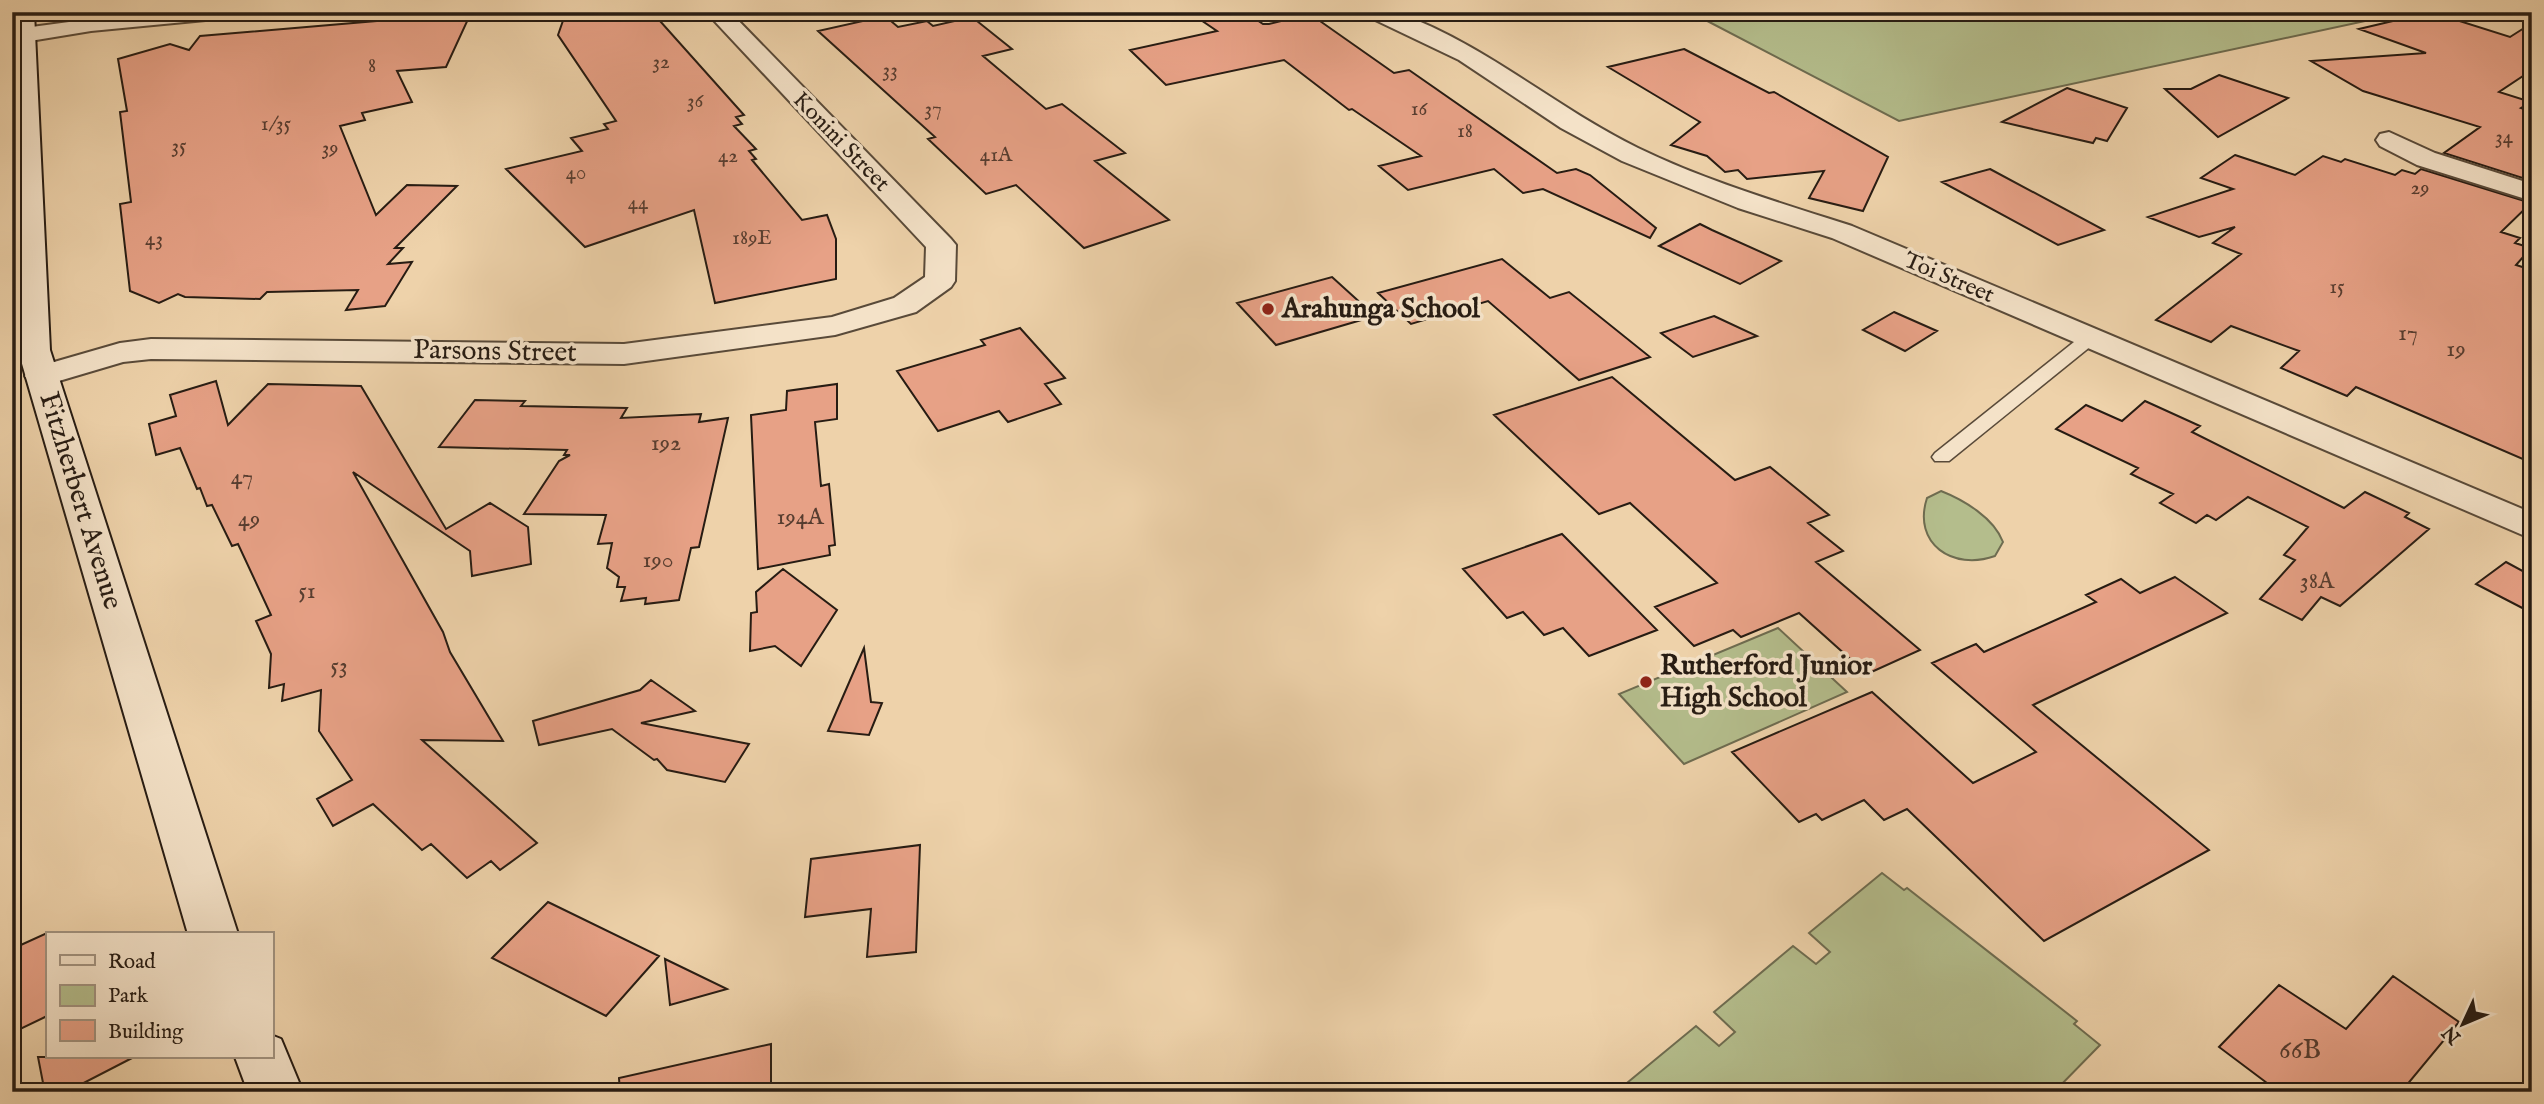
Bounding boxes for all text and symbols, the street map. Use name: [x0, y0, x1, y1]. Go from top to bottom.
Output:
house number: 32: [652, 49, 670, 76]
house number: 8: [368, 53, 376, 80]
house number: 33: [882, 57, 898, 84]
street label: Konini Street: [786, 86, 896, 198]
house number: 36: [687, 88, 704, 115]
house number: 37: [924, 96, 942, 123]
house number: 16: [1411, 96, 1428, 123]
house number: 1/35: [261, 111, 292, 138]
house number: 18: [1457, 118, 1473, 145]
house number: 34: [2495, 124, 2514, 151]
house number: 35: [171, 133, 187, 160]
house number: 39: [321, 135, 339, 162]
house number: 41A: [980, 142, 1013, 169]
house number: 42: [718, 143, 738, 170]
house number: 40: [566, 160, 586, 187]
house number: 29: [2410, 175, 2430, 202]
house number: 44: [628, 190, 649, 217]
house number: 189E: [732, 225, 772, 252]
house number: 43: [145, 226, 163, 253]
street label: Toi Street: [1899, 246, 1999, 310]
house number: 15: [2329, 274, 2345, 301]
place label: Arahunga School: [1281, 292, 1481, 327]
marker: Arahunga School: [1260, 301, 1276, 317]
house number: 17: [2398, 318, 2418, 349]
street label: Parsons Street: [413, 333, 578, 371]
house number: 19: [2446, 334, 2466, 365]
street label: Fitzherbert Avenue: [30, 388, 130, 614]
house number: 192: [651, 428, 681, 459]
house number: 47: [231, 462, 253, 493]
house number: 194A: [776, 502, 824, 533]
house number: 49: [238, 504, 260, 535]
house number: 190: [642, 545, 674, 576]
house number: 38A: [2300, 566, 2335, 597]
house number: 51: [298, 576, 316, 607]
place label: Rutherford Junior High School: [1660, 649, 1873, 716]
house number: 53: [330, 651, 348, 682]
marker: Rutherford Junior High School: [1638, 674, 1654, 690]
legend: [46, 932, 273, 1058]
text: Road: [108, 949, 156, 976]
text: Park: [108, 983, 149, 1010]
north arrow: [2428, 988, 2498, 1058]
text: Building: [108, 1019, 184, 1046]
text: N: [2437, 1020, 2467, 1049]
house number: 66B: [2279, 1033, 2321, 1068]

